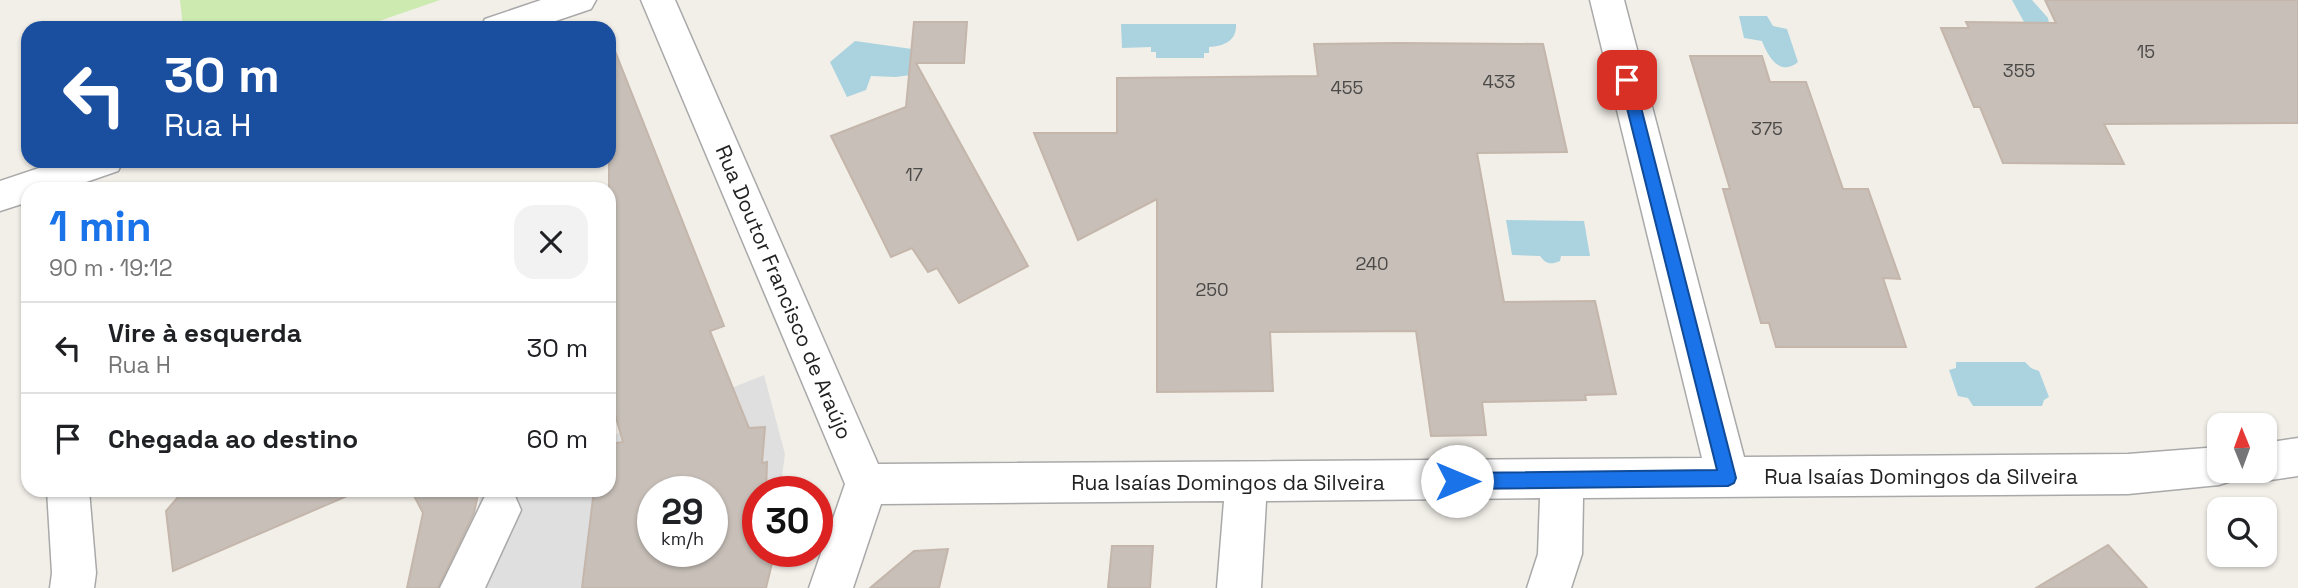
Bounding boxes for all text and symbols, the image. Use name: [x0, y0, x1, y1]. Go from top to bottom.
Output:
house number: 15: [2137, 40, 2155, 63]
text: 30 m: [164, 44, 280, 106]
icon: left: [49, 49, 140, 140]
pin: [1597, 50, 1657, 110]
house number: 355: [2003, 59, 2035, 82]
icon: arrive: [1608, 61, 1646, 99]
house number: 433: [1483, 70, 1516, 93]
house number: 455: [1331, 76, 1363, 99]
text: Rua H: [164, 105, 251, 145]
house number: 375: [1751, 117, 1783, 140]
street label: Rua Doutor Francisco de Araújo: [710, 141, 858, 443]
house number: 17: [905, 163, 923, 186]
text: 1 min: [49, 200, 152, 253]
button: close: [514, 205, 588, 279]
house number: 240: [1355, 252, 1389, 275]
text: 90 m · 19:12: [49, 253, 173, 283]
house number: 250: [1195, 278, 1229, 301]
text: Vire à esquerda: [108, 316, 302, 350]
icon: left: [49, 329, 87, 367]
text: 30 m: [527, 331, 588, 365]
text: Rua H: [108, 350, 171, 380]
north arrow: [2207, 413, 2277, 483]
map controls: [2207, 413, 2277, 567]
icon: arrive: [49, 420, 87, 458]
text: Chegada ao destino: [108, 422, 358, 456]
text: 60 m: [526, 422, 588, 456]
position arrow: [1420, 444, 1494, 518]
street label: Rua Isaías Domingos da Silveira: [1764, 463, 2078, 490]
street label: Rua Isaías Domingos da Silveira: [1071, 469, 1385, 496]
speed limit sign: 30: [742, 476, 833, 567]
text: 29: [661, 490, 704, 534]
button: search: [2207, 497, 2277, 567]
text: km/h: [661, 527, 704, 550]

